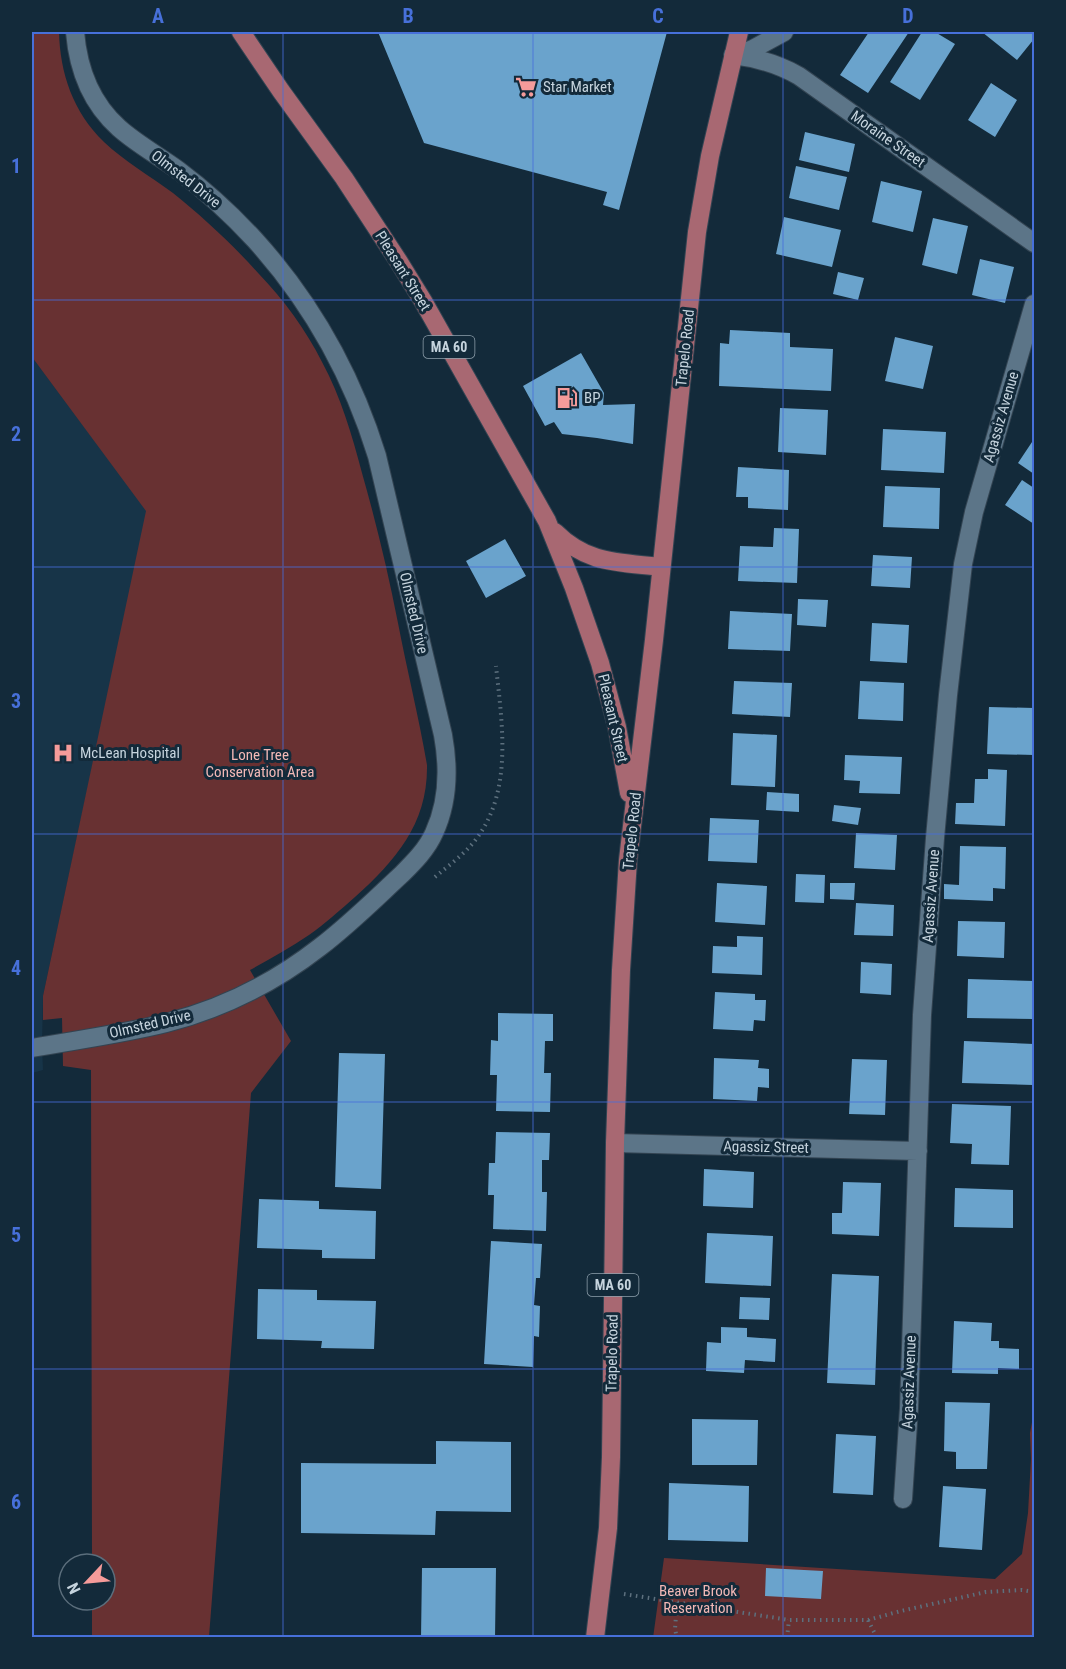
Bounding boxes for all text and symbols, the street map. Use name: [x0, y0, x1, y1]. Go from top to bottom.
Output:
text: A: [152, 4, 164, 28]
text: B: [402, 4, 414, 28]
text: C: [652, 4, 664, 28]
text: D: [902, 4, 914, 28]
supermarket icon: Star Market: [514, 75, 538, 99]
place label: Star Market: [543, 78, 612, 96]
street label: Moraine Street: [847, 107, 929, 171]
street label: Olmsted Drive: [148, 146, 224, 212]
text: 1: [11, 154, 21, 178]
street label: Pleasant Street: [371, 228, 435, 314]
street label: Trapelo Road: [672, 308, 698, 388]
road number: MA 60: [424, 336, 474, 358]
street label: Agassiz Avenue: [979, 370, 1023, 464]
fuel station icon: BP: [555, 386, 579, 410]
place label: BP: [584, 389, 601, 407]
text: 2: [11, 422, 21, 446]
street label: Olmsted Drive: [396, 571, 432, 655]
street label: Pleasant Street: [594, 672, 632, 764]
text: 3: [11, 689, 21, 713]
hospital icon: McLean Hospital: [51, 741, 75, 765]
place label: McLean Hospital: [80, 744, 180, 762]
park label: Lone Tree Conservation Area: [206, 746, 314, 781]
street label: Trapelo Road: [619, 791, 645, 871]
street label: Agassiz Avenue: [919, 849, 943, 943]
text: 4: [11, 956, 21, 980]
street label: Olmsted Drive: [108, 1006, 192, 1042]
street label: Agassiz Street: [723, 1137, 809, 1157]
text: 5: [11, 1223, 21, 1247]
road number: MA 60: [588, 1274, 638, 1296]
street label: Trapelo Road: [602, 1314, 622, 1392]
street label: Agassiz Avenue: [898, 1335, 920, 1429]
text: 6: [11, 1490, 21, 1514]
north arrow: [57, 1552, 117, 1612]
text: N: [63, 1580, 85, 1597]
park label: Beaver Brook Reservation: [659, 1582, 737, 1617]

